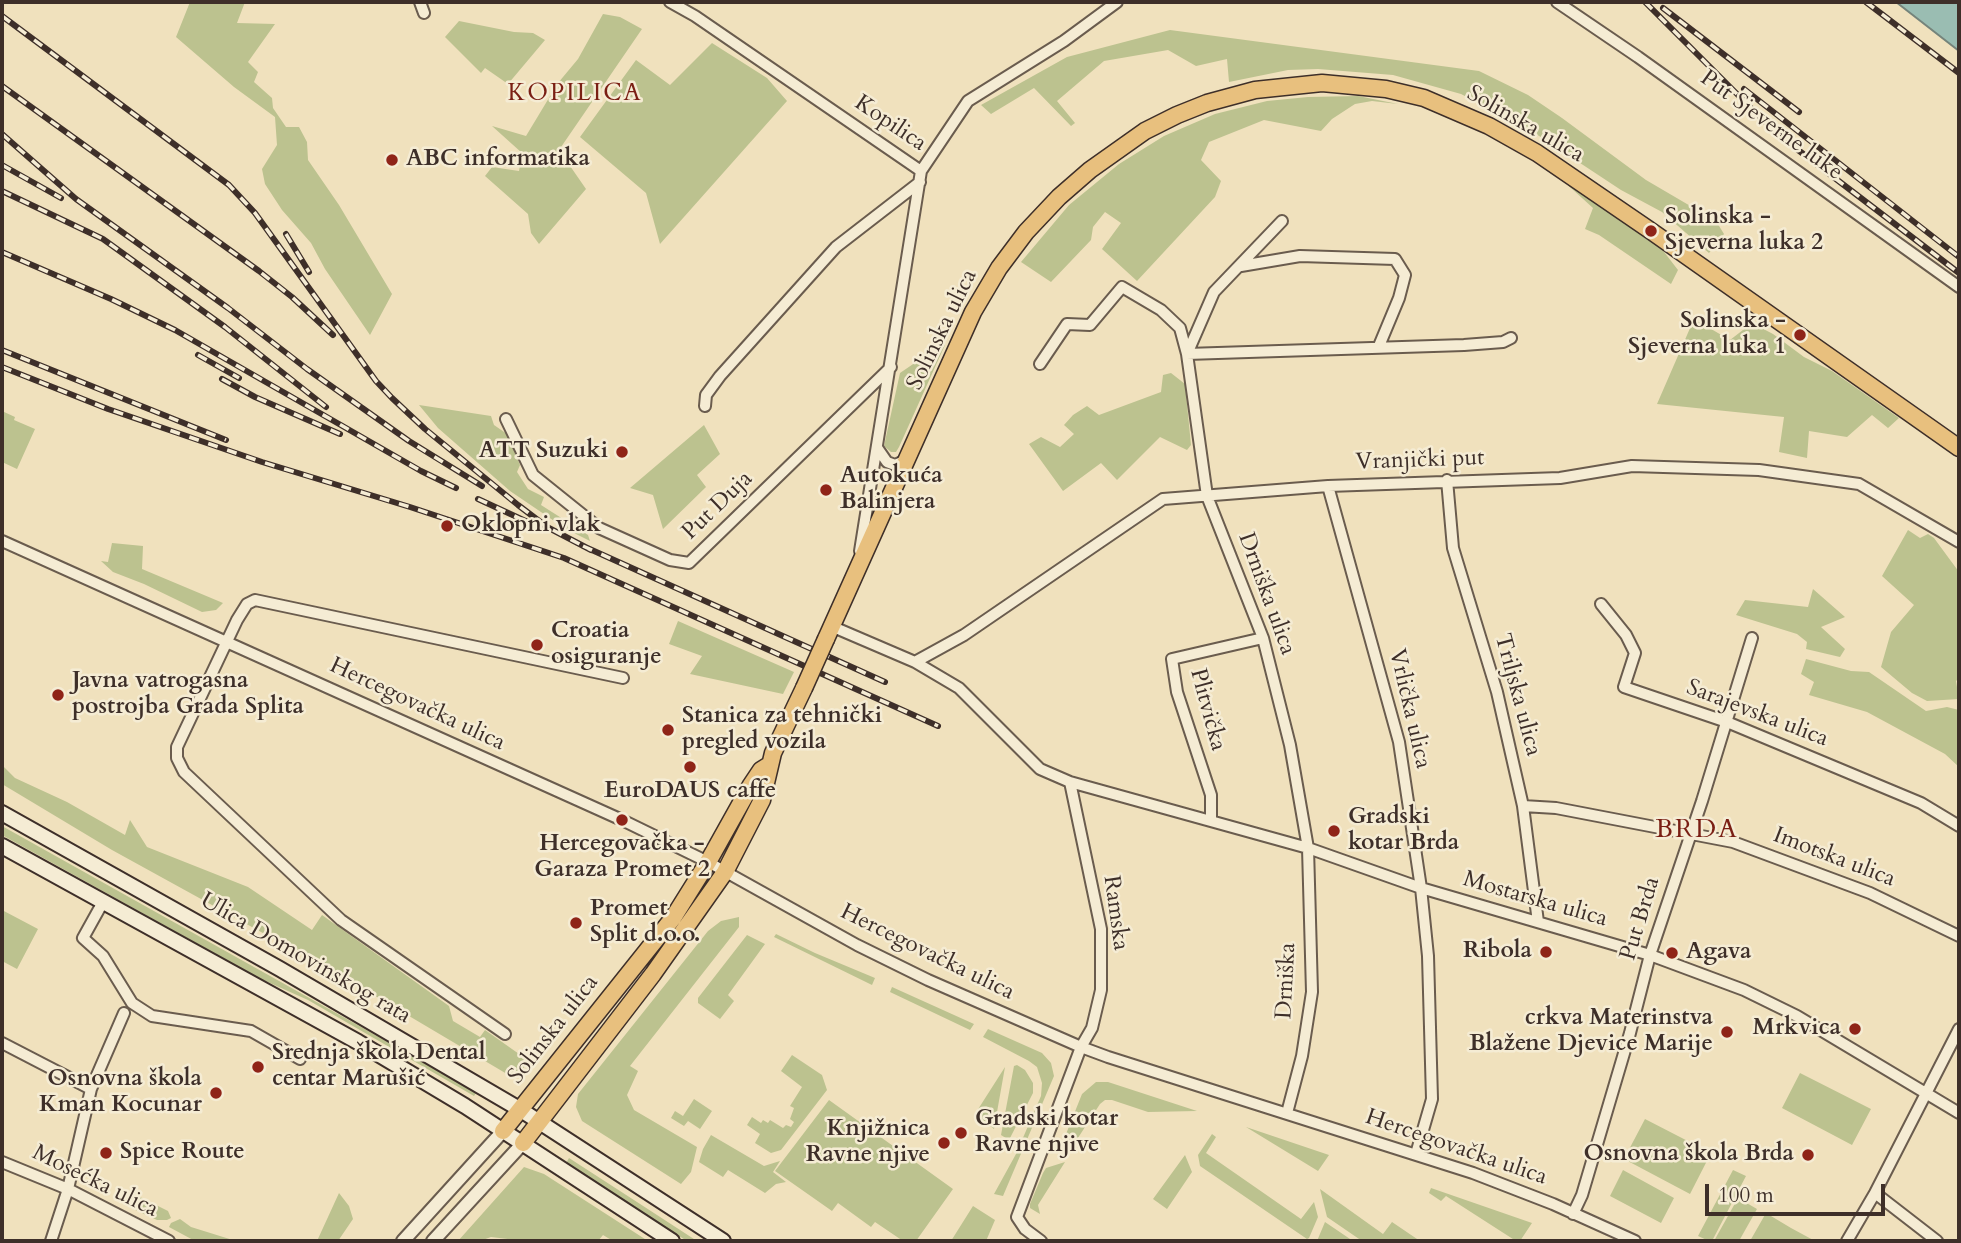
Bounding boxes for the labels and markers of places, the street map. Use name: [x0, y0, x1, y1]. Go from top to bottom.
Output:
place label: ABC informatika: [406, 146, 590, 174]
marker: ABC informatika: [384, 152, 400, 168]
place label: Solinska - Sjeverna luka 2: [1665, 204, 1823, 258]
marker: Solinska - Sjeverna luka 2: [1643, 223, 1659, 239]
place label: Solinska - Sjeverna luka 1: [1628, 308, 1786, 362]
marker: Solinska - Sjeverna luka 1: [1792, 327, 1808, 343]
place label: ATT Suzuki: [479, 438, 608, 466]
marker: ATT Suzuki: [614, 444, 630, 460]
place label: Autokuća Balinjera: [840, 463, 943, 517]
marker: Autokuća Balinjera: [818, 482, 834, 498]
place label: Oklopni vlak: [461, 512, 601, 540]
marker: Oklopni vlak: [439, 518, 455, 534]
place label: Croatia osiguranje: [551, 618, 662, 672]
marker: Croatia osiguranje: [529, 637, 545, 653]
place label: Javna vatrogasna postrojba Grada Splita: [72, 668, 304, 722]
marker: Javna vatrogasna postrojba Grada Splita: [50, 687, 66, 703]
place label: Stanica za tehnički pregled vozila: [682, 703, 882, 757]
marker: Stanica za tehnički pregled vozila: [660, 722, 676, 738]
marker: EuroDAUS caffe: [682, 759, 698, 775]
place label: EuroDAUS caffe: [604, 778, 776, 806]
place label: Gradski kotar Brda: [1348, 804, 1459, 858]
marker: Hercegovačka - Garaza Promet 2: [614, 812, 630, 828]
marker: Gradski kotar Brda: [1326, 823, 1342, 839]
place label: Hercegovačka - Garaza Promet 2: [534, 831, 710, 885]
place label: Promet Split d.o.o.: [590, 896, 700, 950]
marker: Promet Split d.o.o.: [568, 915, 584, 931]
place label: Ribola: [1463, 938, 1532, 966]
place label: Agava: [1686, 939, 1751, 967]
marker: Ribola: [1538, 944, 1554, 960]
marker: Agava: [1664, 945, 1680, 961]
place label: crkva Materinstva Blažene Djevice Marije: [1469, 1005, 1713, 1059]
place label: Mrkvica: [1753, 1015, 1841, 1043]
marker: Mrkvica: [1847, 1021, 1863, 1037]
marker: crkva Materinstva Blažene Djevice Marije: [1719, 1024, 1735, 1040]
place label: Srednja škola Dental centar Marušić: [272, 1040, 485, 1094]
marker: Srednja škola Dental centar Marušić: [250, 1059, 266, 1075]
place label: Osnovna škola Kman Kocunar: [39, 1066, 202, 1120]
marker: Osnovna škola Kman Kocunar: [208, 1085, 224, 1101]
place label: Gradski kotar Ravne njive: [975, 1106, 1118, 1160]
place label: Knjižnica Ravne njive: [806, 1116, 930, 1170]
marker: Gradski kotar Ravne njive: [953, 1125, 969, 1141]
marker: Knjižnica Ravne njive: [936, 1135, 952, 1151]
place label: Spice Route: [120, 1139, 245, 1167]
place label: Osnovna škola Brda: [1583, 1141, 1794, 1169]
marker: Spice Route: [98, 1145, 114, 1161]
marker: Osnovna škola Brda: [1800, 1147, 1816, 1163]

